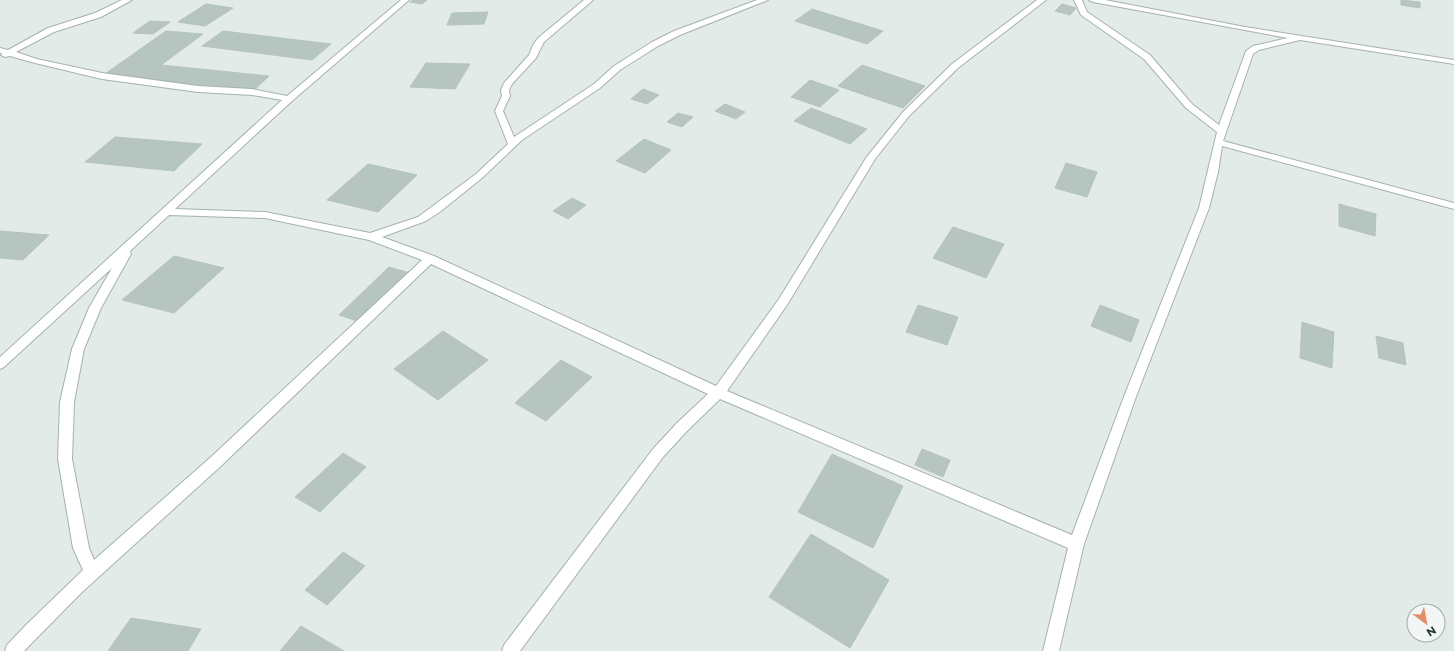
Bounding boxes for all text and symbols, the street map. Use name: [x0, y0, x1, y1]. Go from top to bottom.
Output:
north arrow: [1406, 603, 1446, 643]
text: N: [1424, 623, 1439, 640]

